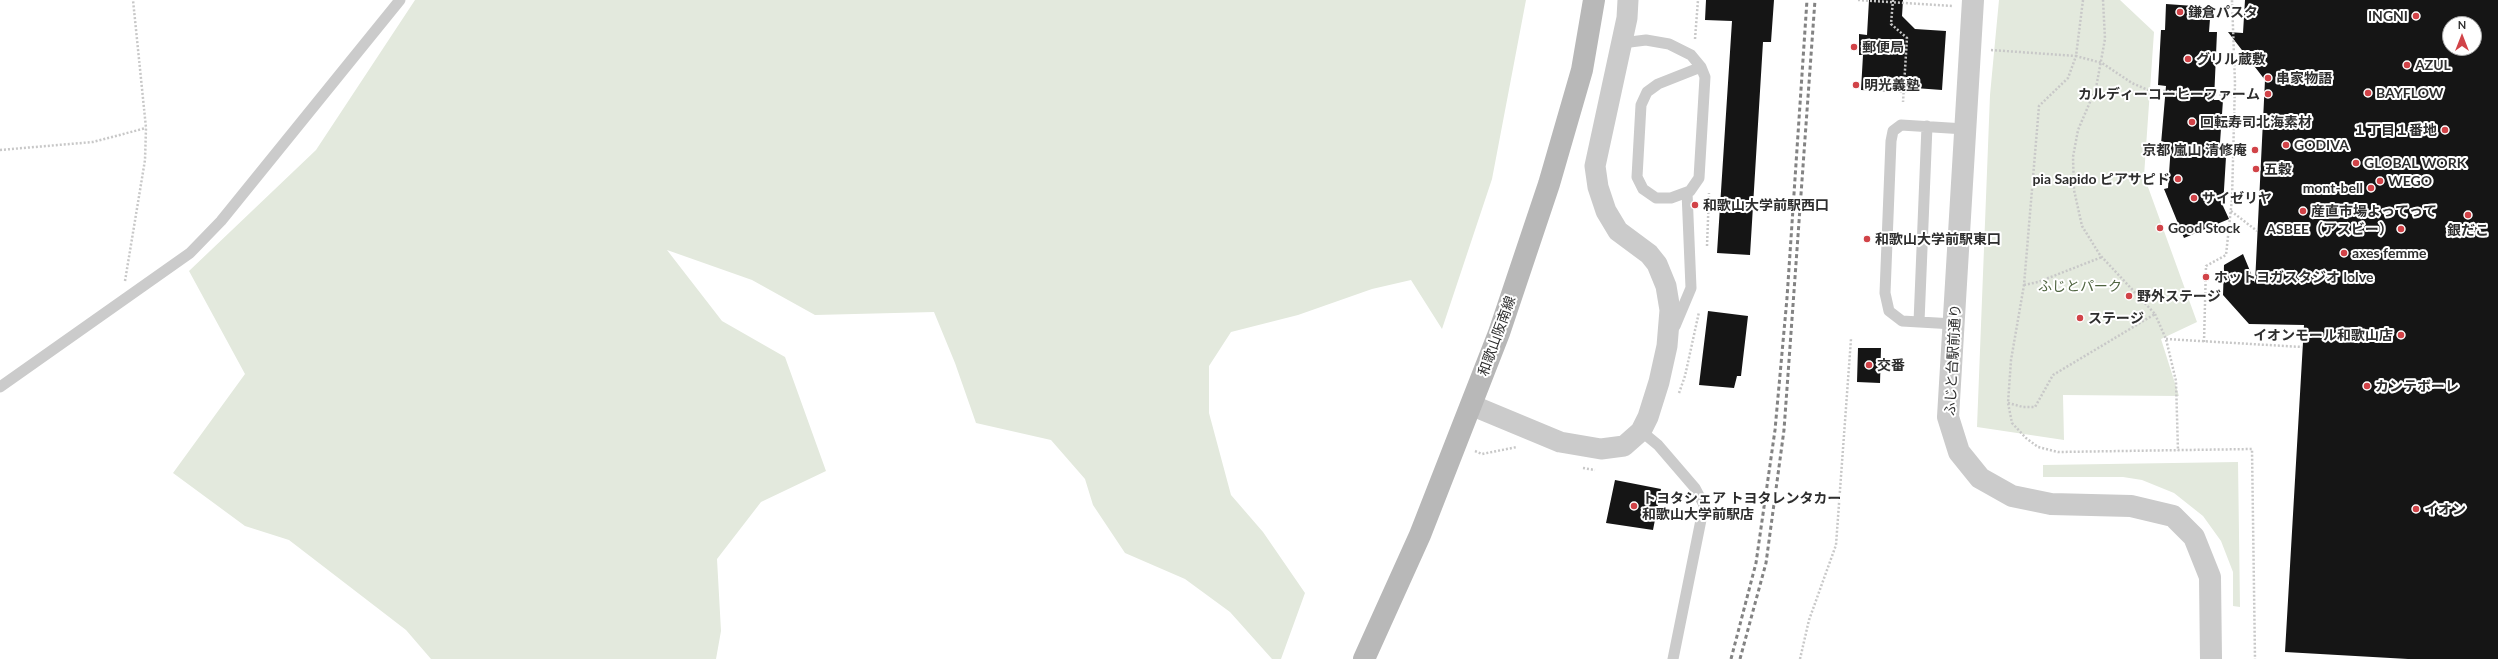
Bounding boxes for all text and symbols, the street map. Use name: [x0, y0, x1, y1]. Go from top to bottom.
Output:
place label: 鎌倉パスタ: [2188, 4, 2258, 20]
marker: 鎌倉パスタ: [2175, 7, 2185, 17]
place label: INGNI: [2368, 8, 2408, 24]
marker: INGNI: [2411, 11, 2421, 21]
north arrow: [2442, 16, 2482, 56]
text: N: [2458, 18, 2466, 31]
place label: 郵便局: [1862, 39, 1904, 55]
marker: 郵便局: [1849, 42, 1859, 52]
place label: グリル蔵敷: [2196, 51, 2266, 67]
marker: グリル蔵敷: [2183, 54, 2193, 64]
place label: AZUL: [2415, 57, 2451, 73]
marker: AZUL: [2402, 60, 2412, 70]
place label: 串家物語: [2276, 70, 2332, 86]
marker: 串家物語: [2263, 73, 2273, 83]
place label: 明光義塾: [1864, 77, 1920, 93]
marker: 明光義塾: [1851, 80, 1861, 90]
place label: BAYFLOW: [2376, 85, 2443, 101]
place label: カルディーコーヒーファーム: [2078, 86, 2260, 102]
marker: BAYFLOW: [2363, 88, 2373, 98]
marker: カルディーコーヒーファーム: [2263, 89, 2273, 99]
place label: 回転寿司北海素材: [2200, 114, 2312, 130]
marker: 回転寿司北海素材: [2187, 117, 2197, 127]
place label: １丁目１番地: [2353, 122, 2437, 138]
marker: １丁目１番地: [2440, 125, 2450, 135]
place label: GODIVA: [2294, 137, 2349, 153]
marker: GODIVA: [2281, 140, 2291, 150]
place label: 京都 嵐山 清修庵: [2142, 142, 2247, 158]
marker: 京都 嵐山 清修庵: [2250, 145, 2260, 155]
place label: GLOBAL WORK: [2364, 155, 2466, 171]
marker: GLOBAL WORK: [2351, 158, 2361, 168]
place label: 五穀: [2264, 161, 2292, 177]
marker: 五穀: [2251, 164, 2261, 174]
place label: pia Sapido ピアサピド: [2032, 171, 2170, 187]
place label: WEGO: [2388, 173, 2432, 189]
marker: pia Sapido ピアサピド: [2173, 174, 2183, 184]
marker: WEGO: [2375, 176, 2385, 186]
place label: mont-bell: [2303, 180, 2363, 196]
marker: mont-bell: [2366, 183, 2376, 193]
place label: サイゼリヤ: [2202, 190, 2272, 206]
marker: サイゼリヤ: [2189, 193, 2199, 203]
place label: 和歌山大学前駅西口: [1703, 197, 1829, 213]
marker: 和歌山大学前駅西口: [1690, 200, 1700, 210]
place label: 産直市場よってって: [2311, 203, 2437, 219]
marker: 産直市場よってって: [2298, 206, 2308, 216]
marker: 銀だこ: [2463, 210, 2473, 220]
place label: Good Stock: [2168, 220, 2240, 236]
place label: ASBEE（アスビー）: [2266, 221, 2393, 237]
place label: 銀だこ: [2447, 222, 2489, 238]
marker: Good Stock: [2155, 223, 2165, 233]
marker: ASBEE（アスビー）: [2396, 224, 2406, 234]
place label: 和歌山大学前駅東口: [1875, 231, 2001, 247]
marker: 和歌山大学前駅東口: [1862, 234, 1872, 244]
place label: axes femme: [2352, 245, 2426, 261]
marker: axes femme: [2339, 248, 2349, 258]
place label: ホットヨガスタジオ loIve: [2214, 269, 2373, 285]
marker: ホットヨガスタジオ loIve: [2201, 272, 2211, 282]
park label: ふじとパーク: [2038, 278, 2122, 294]
place label: 野外ステージ: [2137, 288, 2221, 304]
marker: 野外ステージ: [2124, 291, 2134, 301]
street label: 和歌山阪南線: [1475, 294, 1519, 378]
street label: ふじと台駅前通り: [1942, 304, 1964, 416]
place label: ステージ: [2088, 310, 2144, 326]
marker: ステージ: [2075, 313, 2085, 323]
place label: イオンモール和歌山店: [2253, 327, 2393, 343]
marker: イオンモール和歌山店: [2396, 330, 2406, 340]
place label: 交番: [1877, 357, 1905, 373]
marker: 交番: [1864, 360, 1874, 370]
place label: カンテボーレ: [2375, 378, 2459, 394]
marker: カンテボーレ: [2362, 381, 2372, 391]
place label: トヨタシェア トヨタレンタカー 和歌山大学前駅店: [1642, 490, 1841, 522]
marker: トヨタシェア トヨタレンタカー 和歌山大学前駅店: [1629, 501, 1639, 511]
place label: イオン: [2424, 501, 2466, 517]
marker: イオン: [2411, 504, 2421, 514]

